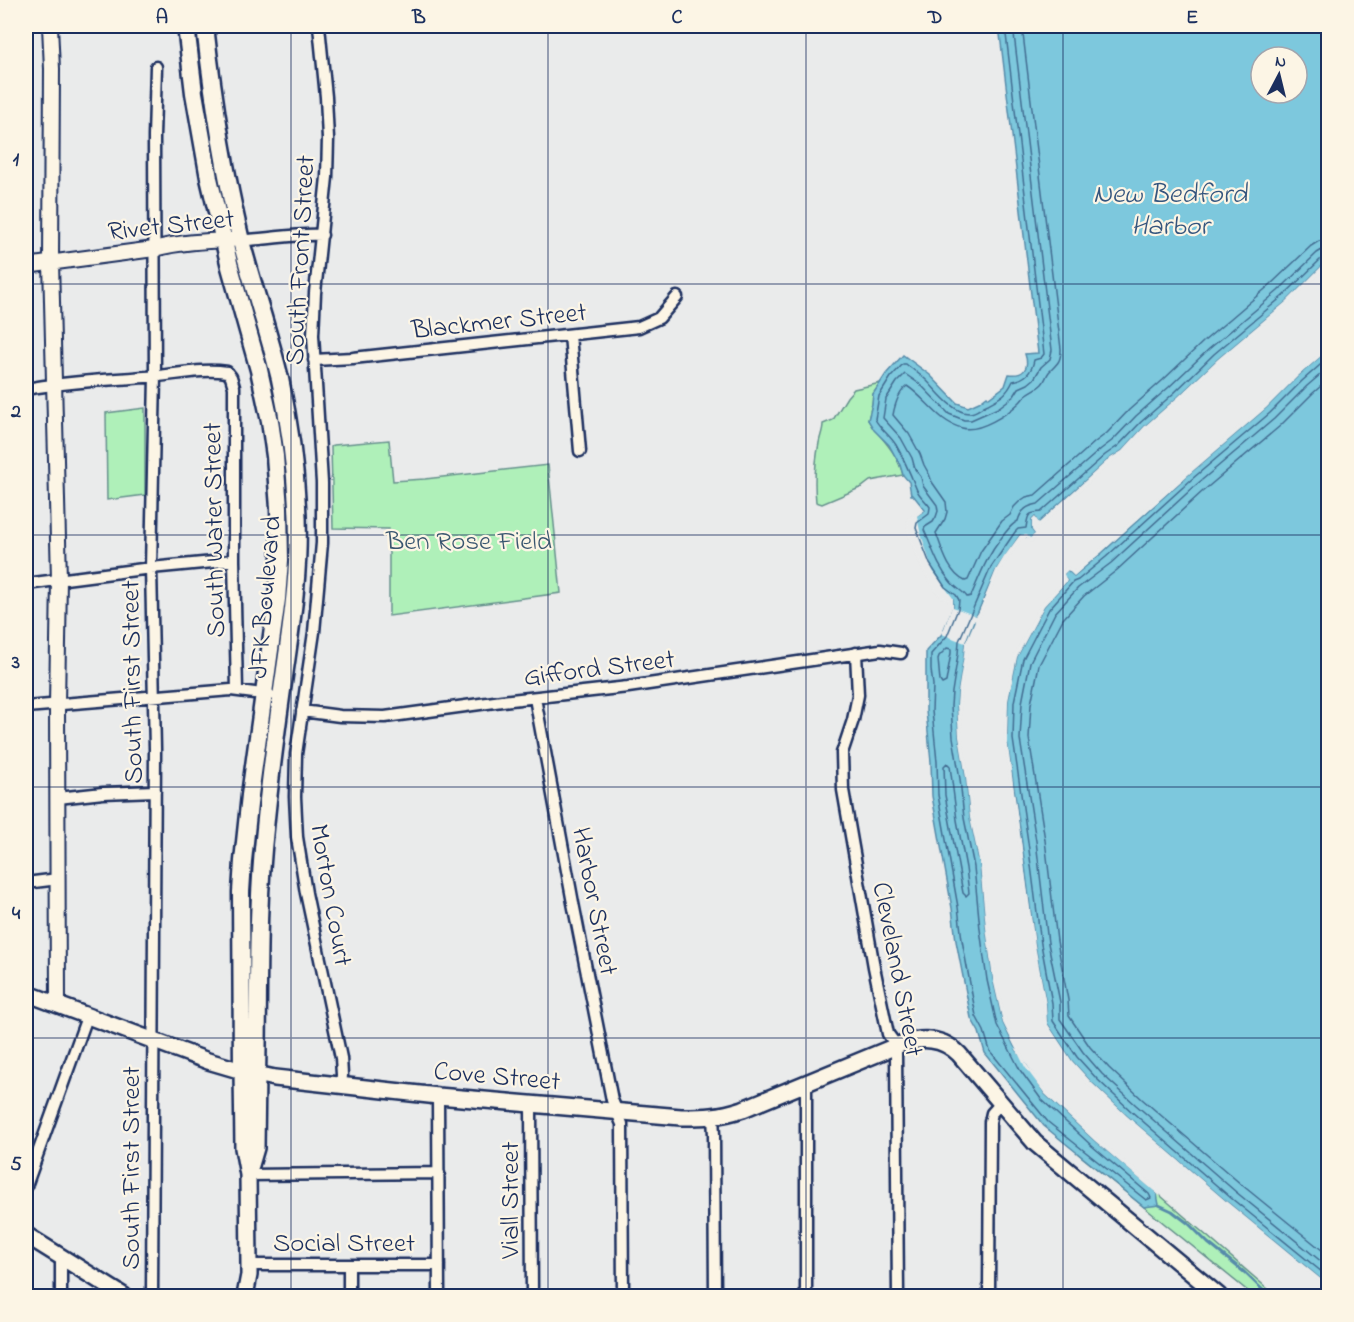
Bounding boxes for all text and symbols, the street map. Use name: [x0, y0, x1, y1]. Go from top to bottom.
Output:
text: A: [156, 4, 168, 33]
text: B: [411, 4, 426, 33]
text: C: [672, 4, 683, 33]
text: D: [927, 4, 942, 33]
text: E: [1186, 4, 1198, 33]
north arrow: [1249, 45, 1309, 105]
text: N: [1274, 50, 1288, 75]
text: 1: [13, 146, 20, 175]
street label: South Front Street: [277, 154, 326, 366]
water label: New Bedford Harbor: [1093, 175, 1248, 248]
street label: Rivet Street: [106, 200, 236, 253]
street label: Blackmer Street: [409, 294, 589, 351]
text: 2: [10, 398, 21, 427]
street label: South Water Street: [194, 422, 237, 638]
street label: JFK Boulevard: [240, 514, 293, 680]
park label: Ben Rose Field: [385, 523, 552, 562]
street label: South First Street: [112, 580, 155, 784]
street label: Gifford Street: [522, 641, 677, 698]
text: 3: [11, 649, 20, 678]
street label: Morton Court: [298, 821, 361, 970]
street label: Harbor Street: [560, 824, 627, 979]
street label: Cleveland Street: [860, 879, 933, 1060]
text: 4: [12, 900, 21, 929]
street label: Cove Street: [432, 1053, 562, 1102]
street label: South First Street: [113, 1066, 152, 1270]
street label: Viall Street: [492, 1141, 531, 1260]
text: 5: [10, 1151, 22, 1180]
street label: Social Street: [273, 1225, 415, 1264]

